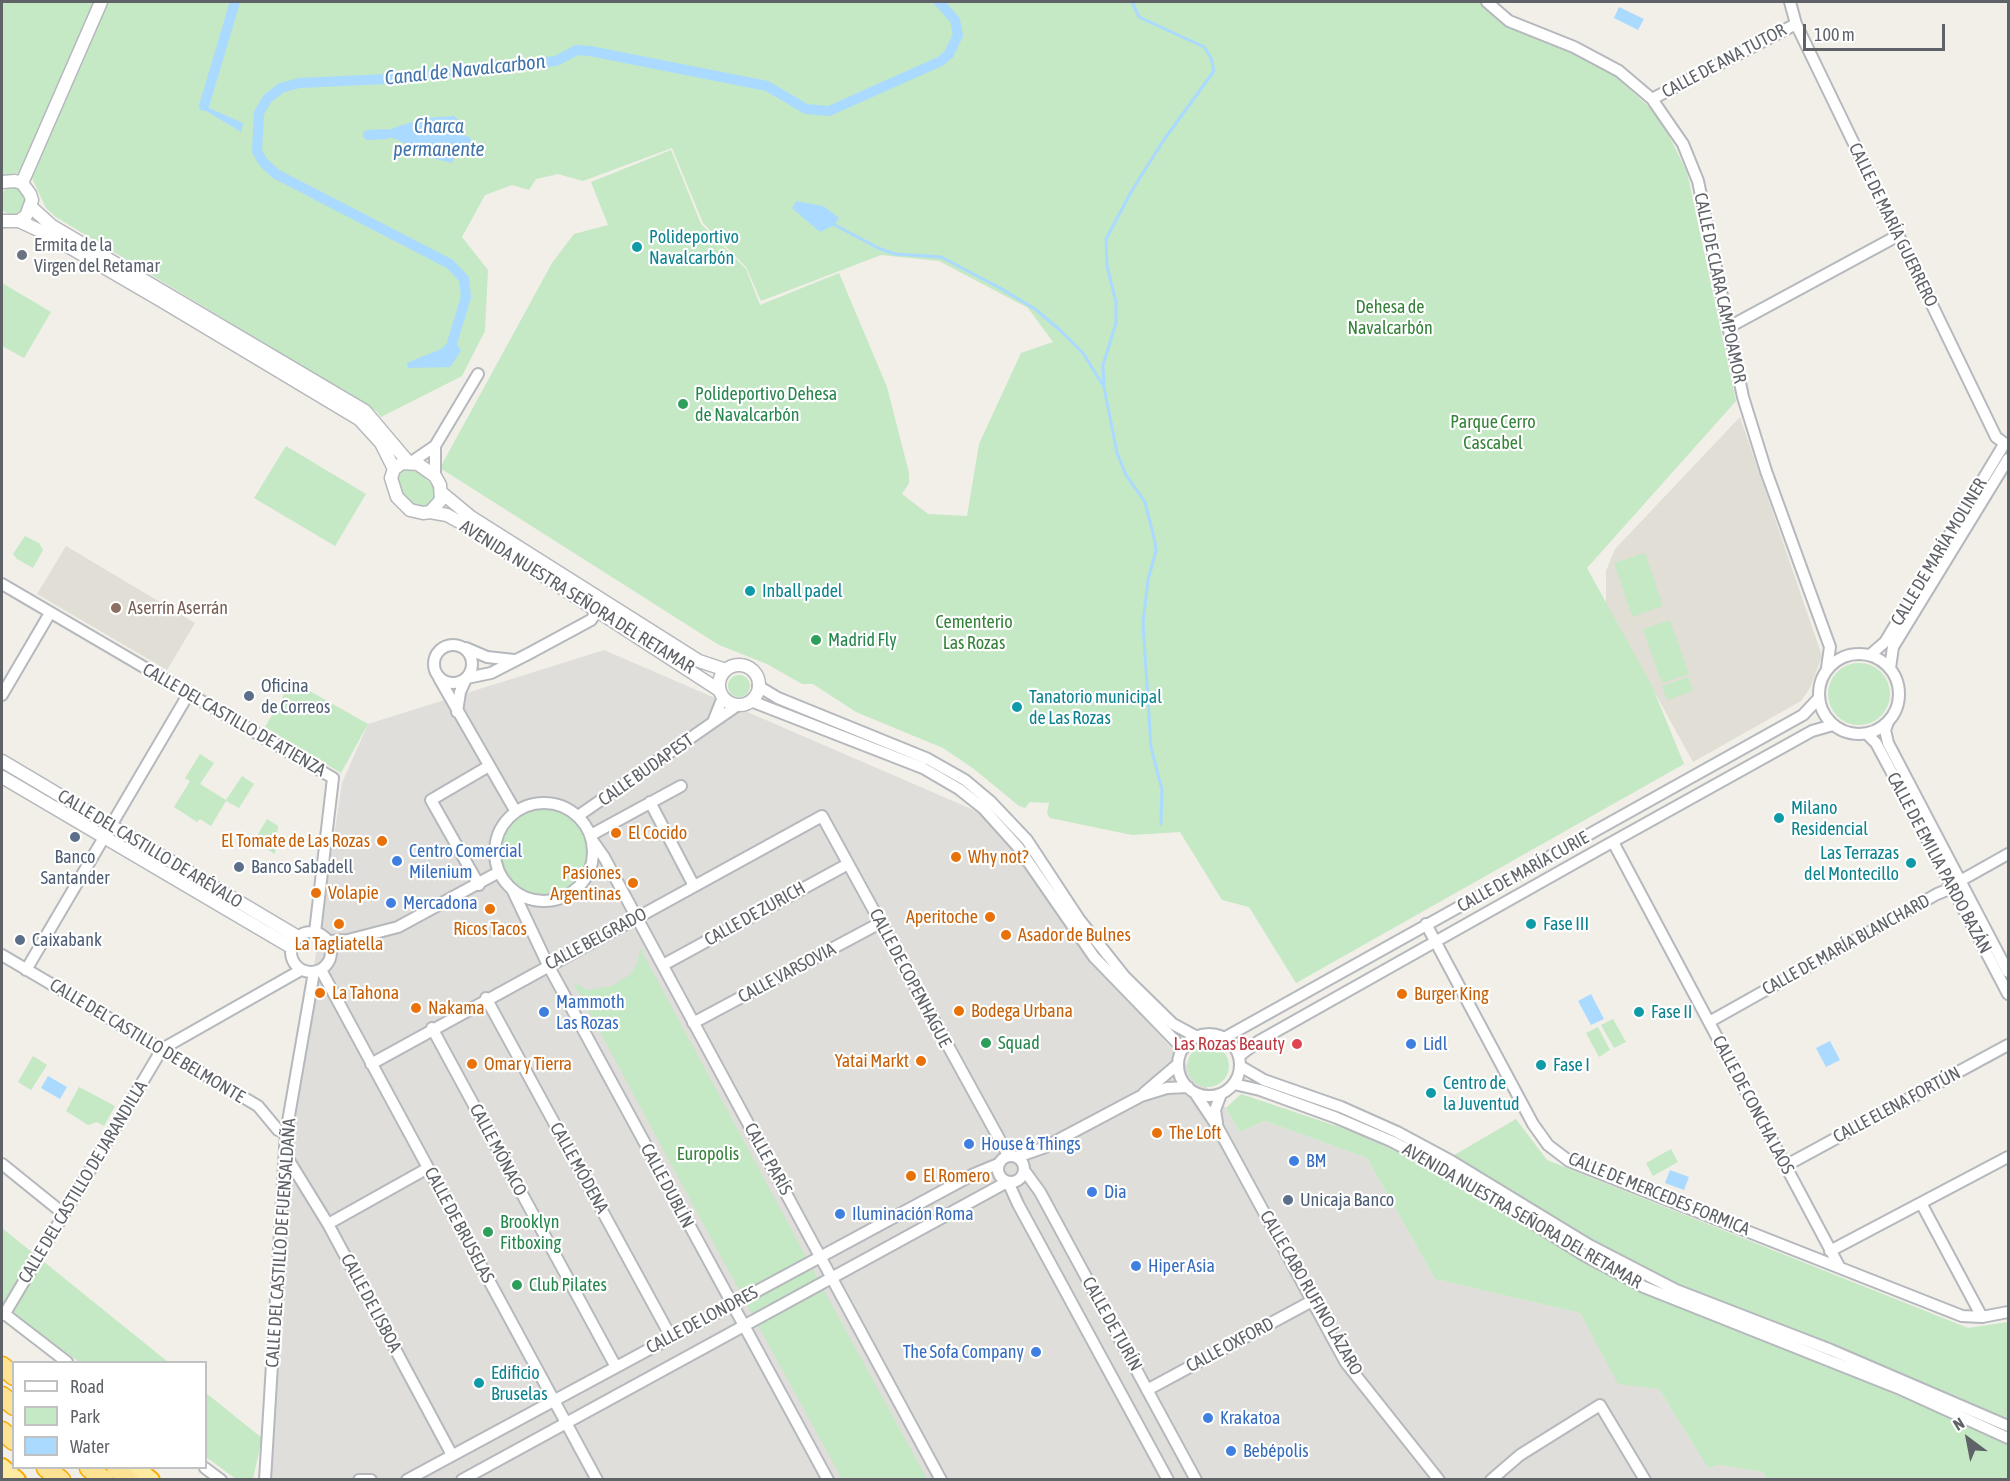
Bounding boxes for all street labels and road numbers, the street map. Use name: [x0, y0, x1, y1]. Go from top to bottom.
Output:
street label: CALLE DE ANA TUTOR: [1658, 19, 1790, 103]
street label: CALLE DE MARÍA GUERRERO: [1844, 139, 1942, 311]
street label: CALLE DE CLARA CAMPOAMOR: [1689, 191, 1751, 385]
street label: CALLE DE MARÍA MOLINER: [1886, 474, 1992, 630]
street label: AVENIDA NUESTRA SEÑORA DEL RETAMAR: [456, 516, 698, 678]
street label: CALLE DEL CASTILLO DE ATIENZA: [139, 659, 329, 781]
street label: CALLE BUDAPEST: [594, 729, 698, 811]
street label: CALLE DE EMILIA PARDO BAZÁN: [1882, 769, 1996, 957]
street label: CALLE DEL CASTILLO DE ARÉVALO: [54, 785, 246, 913]
street label: CALLE DE MARÍA CURIE: [1454, 827, 1592, 917]
street label: CALLE DE ZURICH: [701, 877, 809, 951]
street label: CALLE DE MARÍA BLANCHARD: [1758, 890, 1934, 1000]
street label: CALLE BELGRADO: [542, 903, 650, 975]
street label: CALLE DE COPENHAGUE: [864, 905, 956, 1051]
street label: CALLE VARSOVIA: [735, 938, 839, 1008]
street label: CALLE DEL CASTILLO DE BELMONTE: [46, 974, 248, 1108]
street label: CALLE DE CONCHA LAOS: [1707, 1032, 1799, 1178]
street label: CALLE ELENA FORTÚN: [1830, 1062, 1964, 1148]
street label: CALLE DEL CASTILLO DE JARANDILLA: [14, 1077, 152, 1287]
street label: CALLE MÓNACO: [465, 1100, 531, 1200]
street label: CALLE DEL CASTILLO DE FUENSALDAÑA: [262, 1118, 300, 1368]
street label: CALLE MÓDENA: [545, 1119, 613, 1217]
street label: CALLE PARÍS: [739, 1119, 797, 1199]
street label: AVENIDA NUESTRA SEÑORA DEL RETAMAR: [1399, 1139, 1645, 1293]
street label: CALLE DUBLÍN: [636, 1140, 698, 1232]
street label: CALLE DE MERCEDES FORMICA: [1565, 1148, 1753, 1240]
street label: CALLE DE BRUSELAS: [419, 1163, 499, 1287]
street label: CALLE CABO RUFINO LÁZARO: [1255, 1207, 1367, 1379]
street label: CALLE DE LISBOA: [336, 1250, 406, 1356]
street label: CALLE DE TURÍN: [1077, 1273, 1147, 1375]
street label: CALLE DE LONDRES: [643, 1282, 761, 1358]
street label: CALLE OXFORD: [1182, 1313, 1278, 1377]

